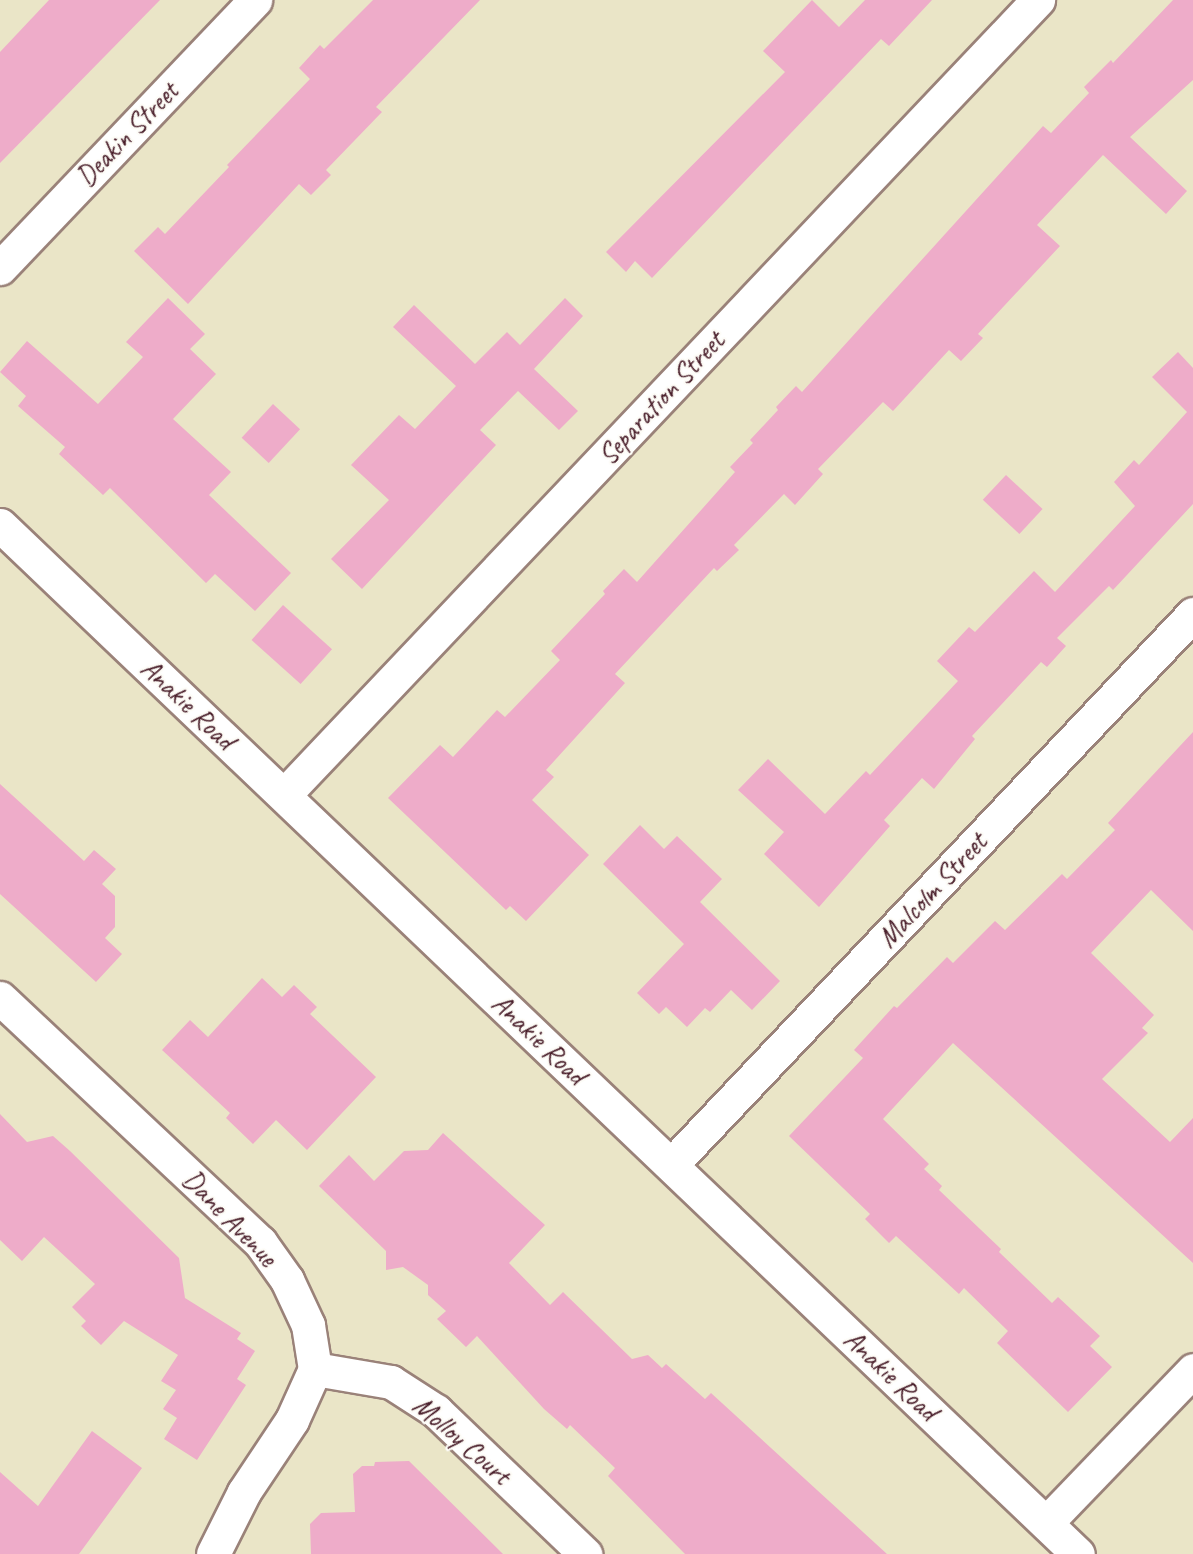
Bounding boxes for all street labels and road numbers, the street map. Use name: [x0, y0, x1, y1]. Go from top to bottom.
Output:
street label: Deakin Street: [69, 75, 185, 193]
street label: Separation Street: [591, 324, 731, 472]
street label: Anakie Road: [134, 651, 242, 757]
street label: Malcolm Street: [870, 826, 994, 954]
street label: Anakie Road: [485, 986, 593, 1092]
street label: Dane Avenue: [176, 1163, 284, 1273]
street label: Anakie Road: [837, 1322, 945, 1428]
street label: Molloy Court: [406, 1388, 518, 1492]

